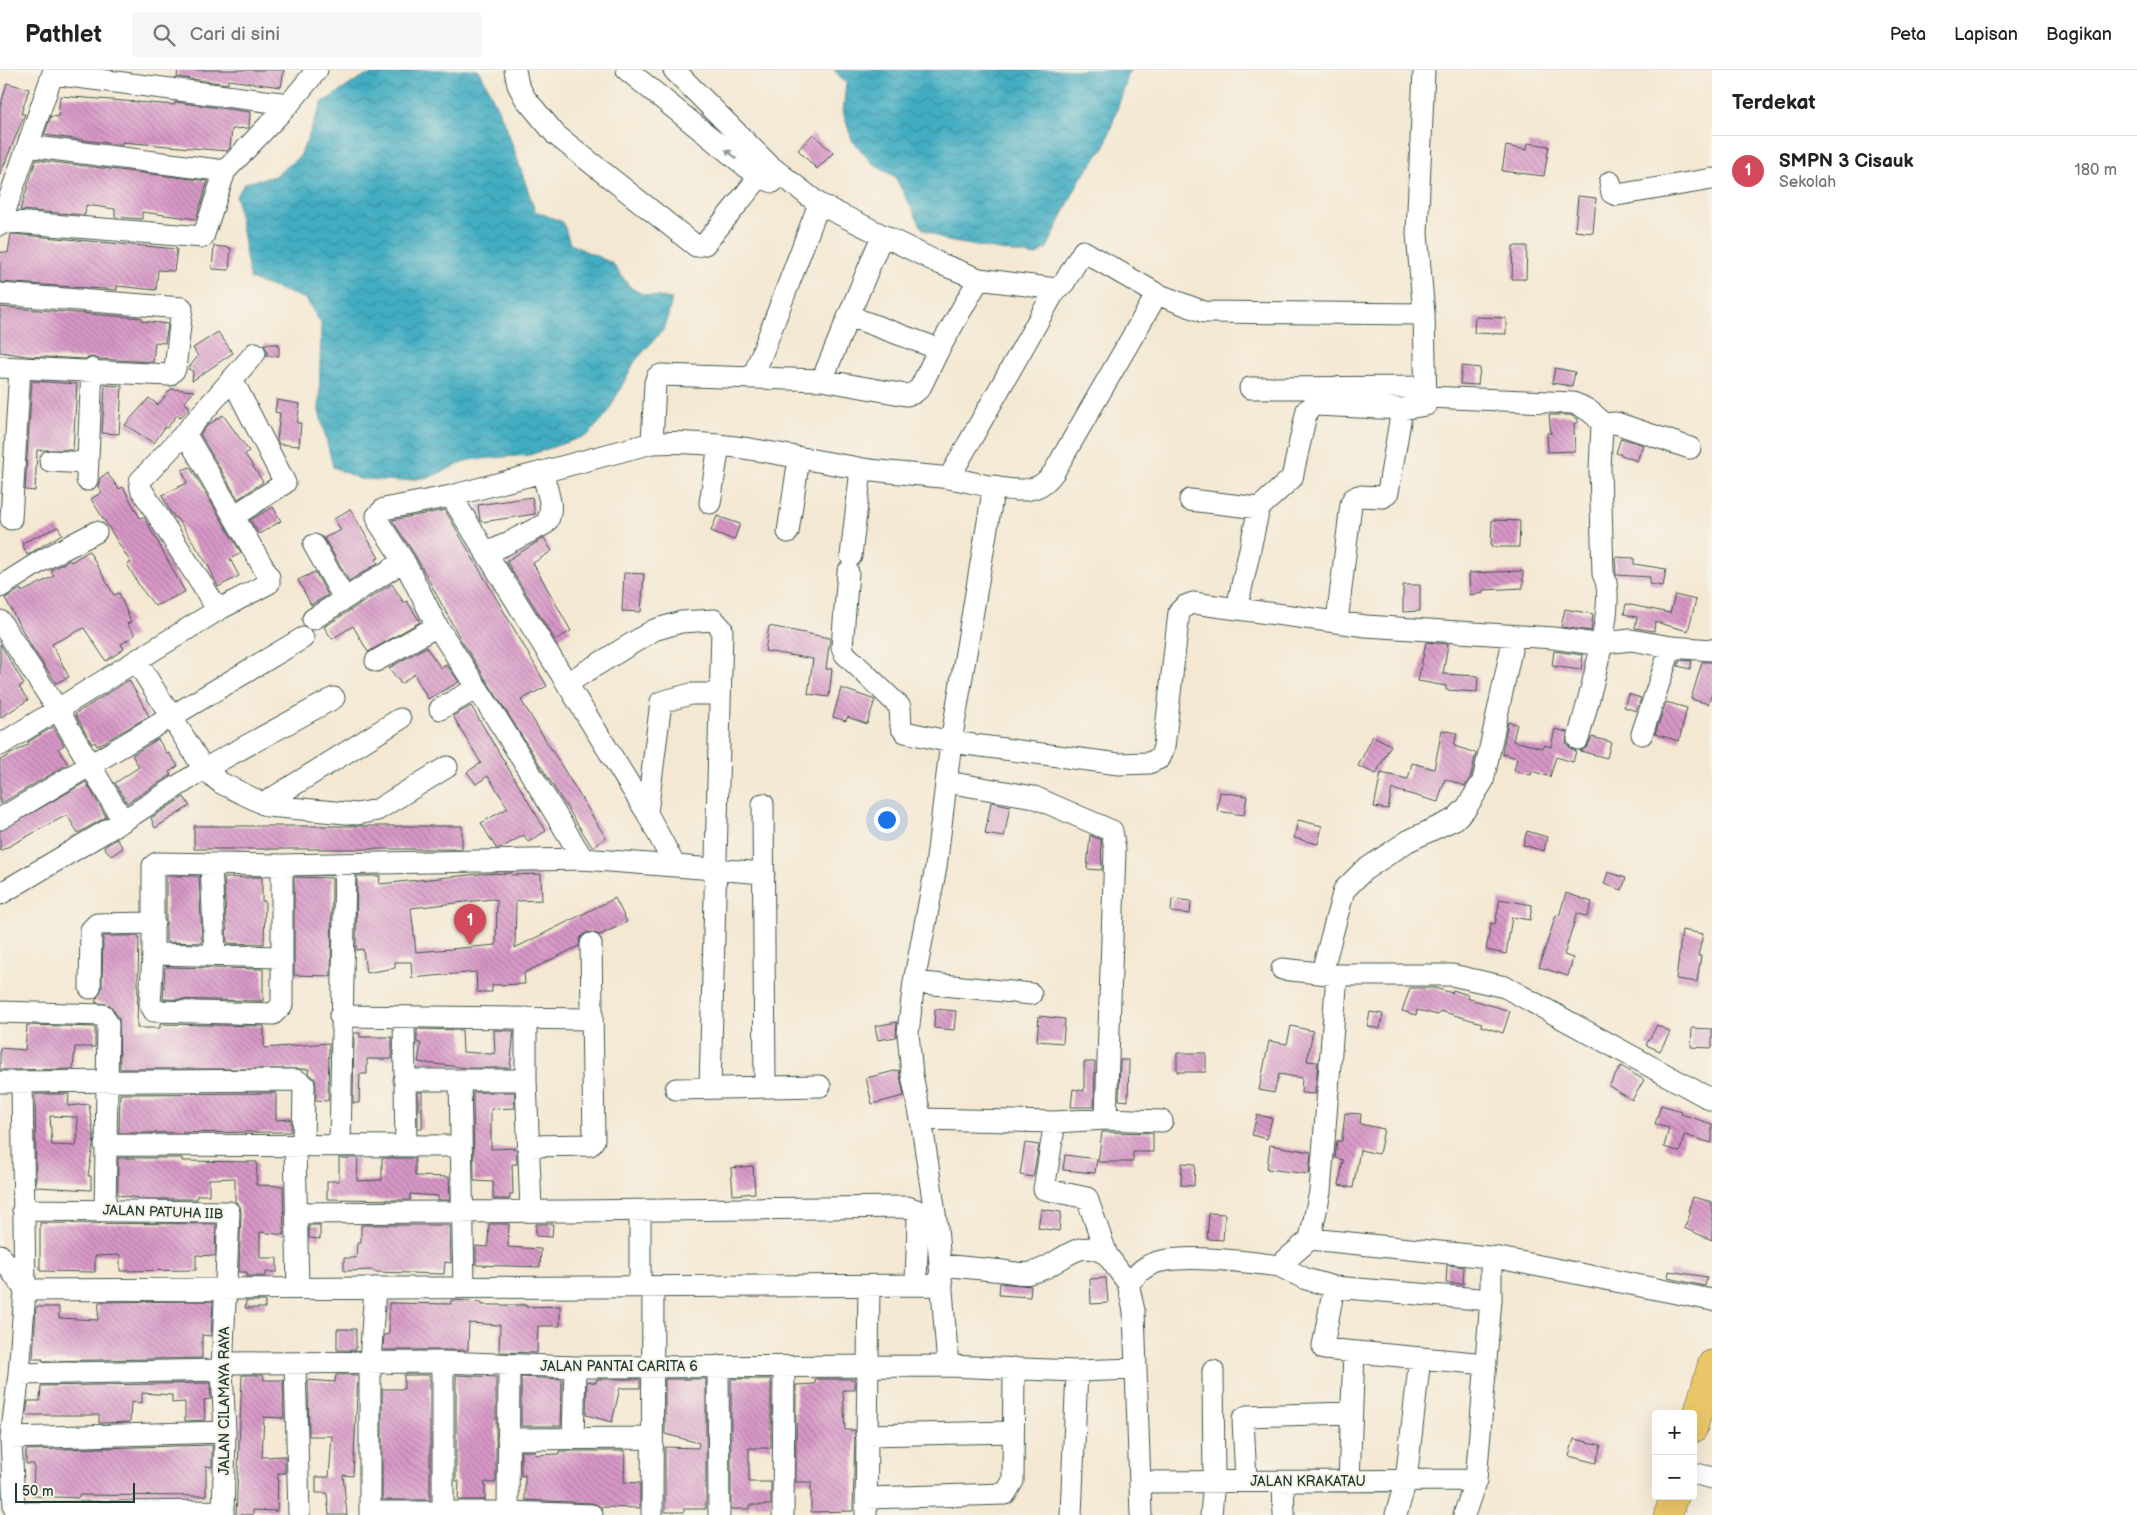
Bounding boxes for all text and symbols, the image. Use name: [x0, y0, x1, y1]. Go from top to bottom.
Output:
search box: [132, 12, 482, 57]
text: Pathlet: [25, 20, 102, 49]
icon: search: [150, 21, 178, 49]
text: Cari di sini: [190, 23, 280, 46]
text: Peta: [1890, 24, 1926, 45]
text: Lapisan: [1954, 24, 2018, 45]
text: Bagikan: [2046, 24, 2112, 45]
text: Terdekat: [1732, 90, 1816, 115]
one-way arrow: [725, 149, 738, 160]
text: SMPN 3 Cisauk: [1779, 150, 1913, 173]
text: 1: [1745, 161, 1751, 180]
text: 180 m: [2075, 161, 2117, 180]
text: Sekolah: [1779, 173, 1836, 192]
your location: [874, 807, 900, 833]
pin: 1: [454, 904, 486, 945]
street label: JALAN PATUHA IIB: [102, 1201, 224, 1223]
street label: JALAN CILAMAYA RAYA: [216, 1326, 233, 1475]
street label: JALAN PANTAI CARITA 6: [540, 1358, 698, 1375]
map controls: [1652, 1410, 1697, 1500]
button: +: [1652, 1410, 1697, 1455]
button: −: [1652, 1455, 1697, 1500]
street label: JALAN KRAKATAU: [1250, 1473, 1366, 1490]
scale bar: [15, 1480, 135, 1503]
text: 50 m: [22, 1483, 54, 1500]

